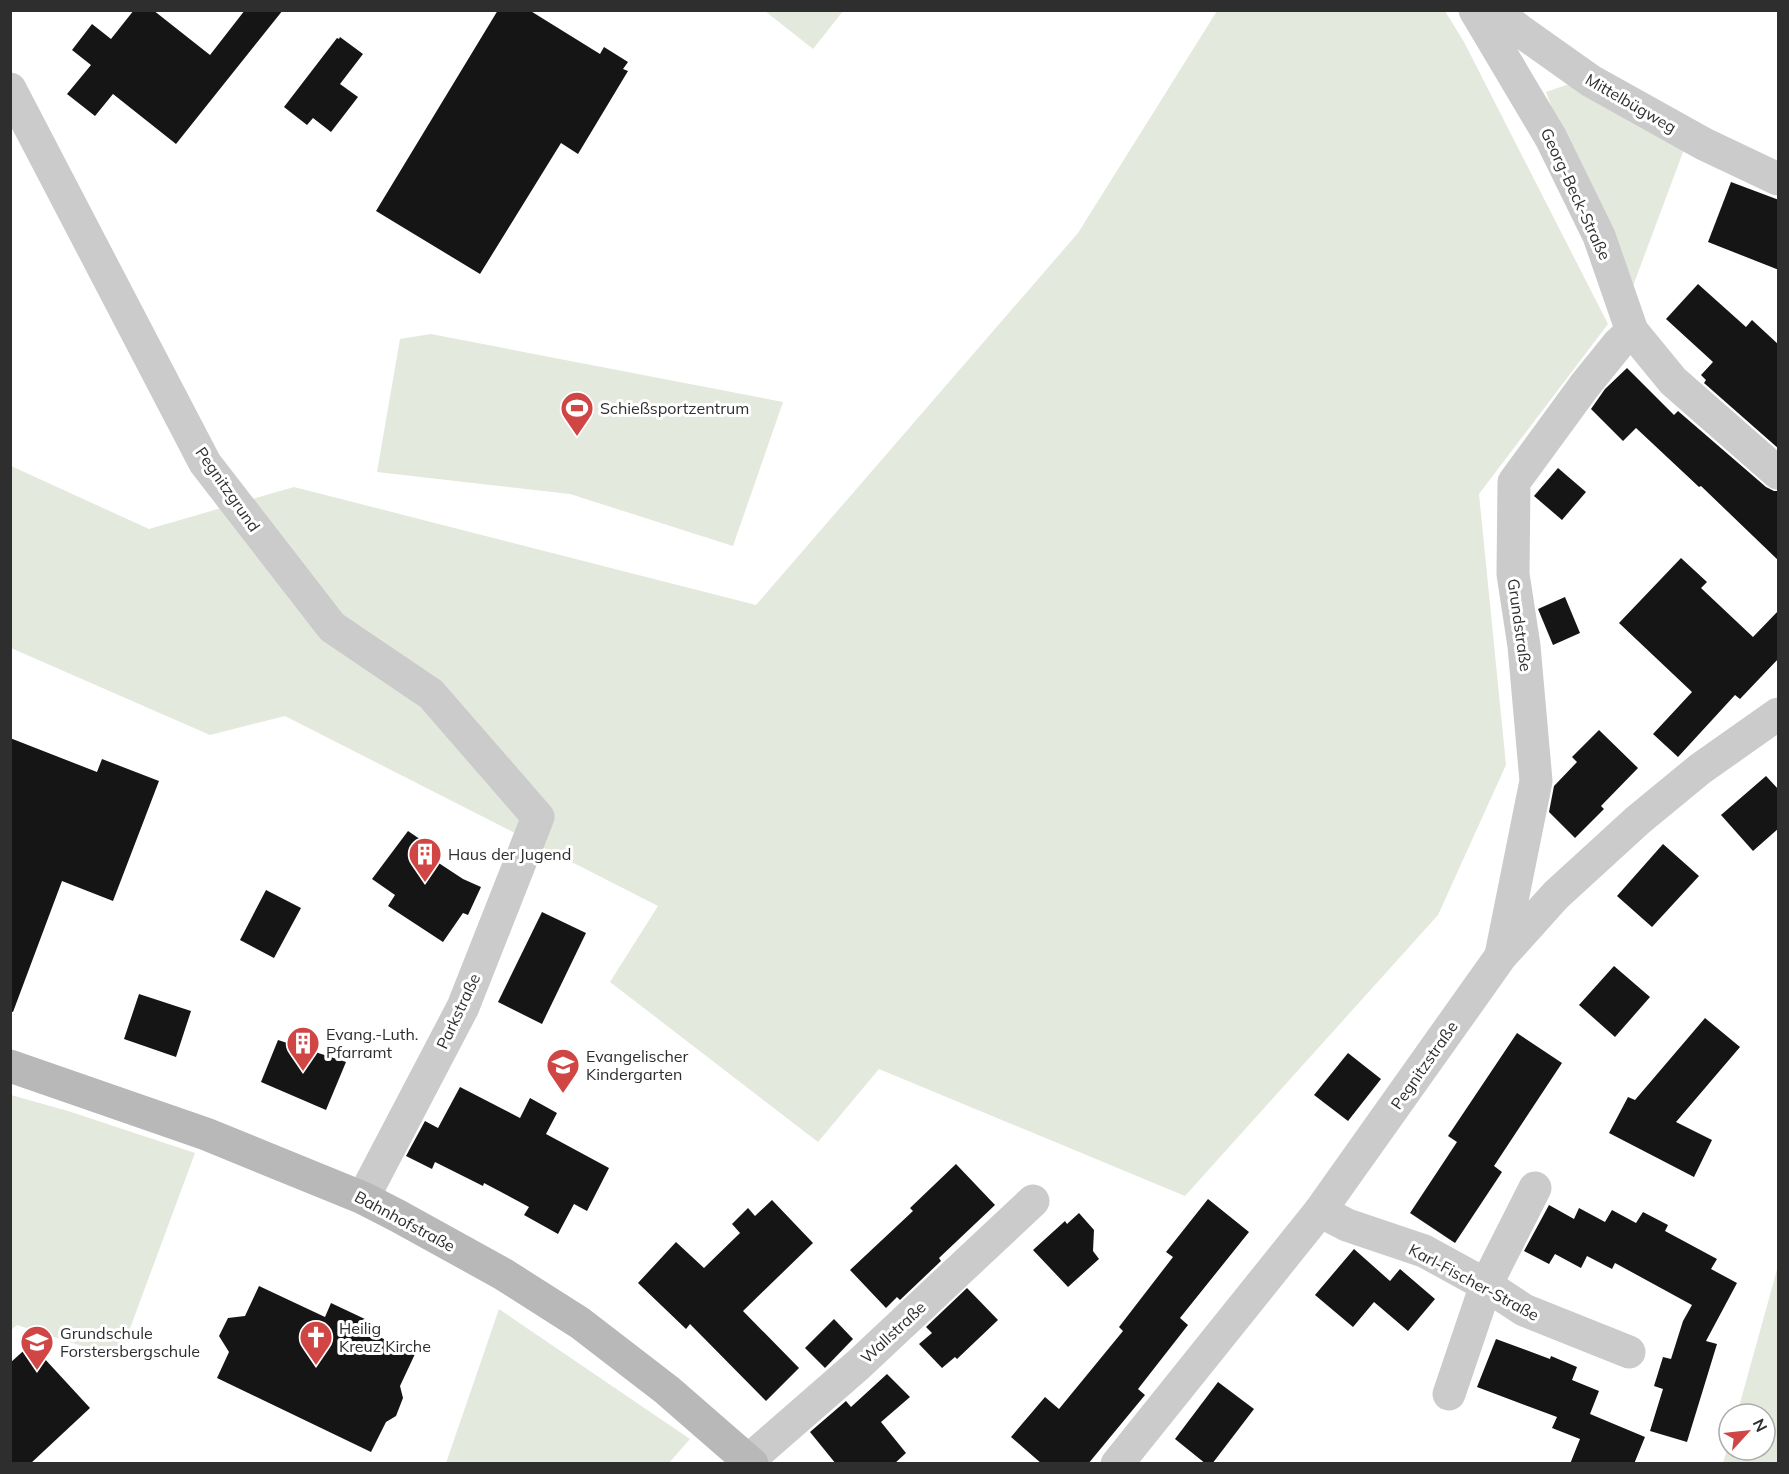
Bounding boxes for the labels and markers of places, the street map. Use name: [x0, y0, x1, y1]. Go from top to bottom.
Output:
sports icon: Schießsportzentrum: [559, 390, 595, 437]
place label: Schießsportzentrum: [600, 398, 749, 418]
building icon: Haus der Jugend: [407, 836, 443, 883]
place label: Haus der Jugend: [448, 844, 571, 864]
place label: Evang.-Luth. Pfarramt: [326, 1024, 418, 1062]
building icon: Evang.-Luth. Pfarramt: [285, 1025, 321, 1072]
place label: Evangelischer Kindergarten: [586, 1046, 688, 1084]
school or university icon: Evangelischer Kindergarten: [545, 1047, 581, 1094]
place label: Heilig Kreuz Kirche: [339, 1318, 431, 1356]
church icon: Heilig Kreuz Kirche: [298, 1319, 334, 1366]
place label: Grundschule Forstersbergschule: [60, 1323, 200, 1361]
school or university icon: Grundschule Forstersbergschule: [19, 1324, 55, 1371]

